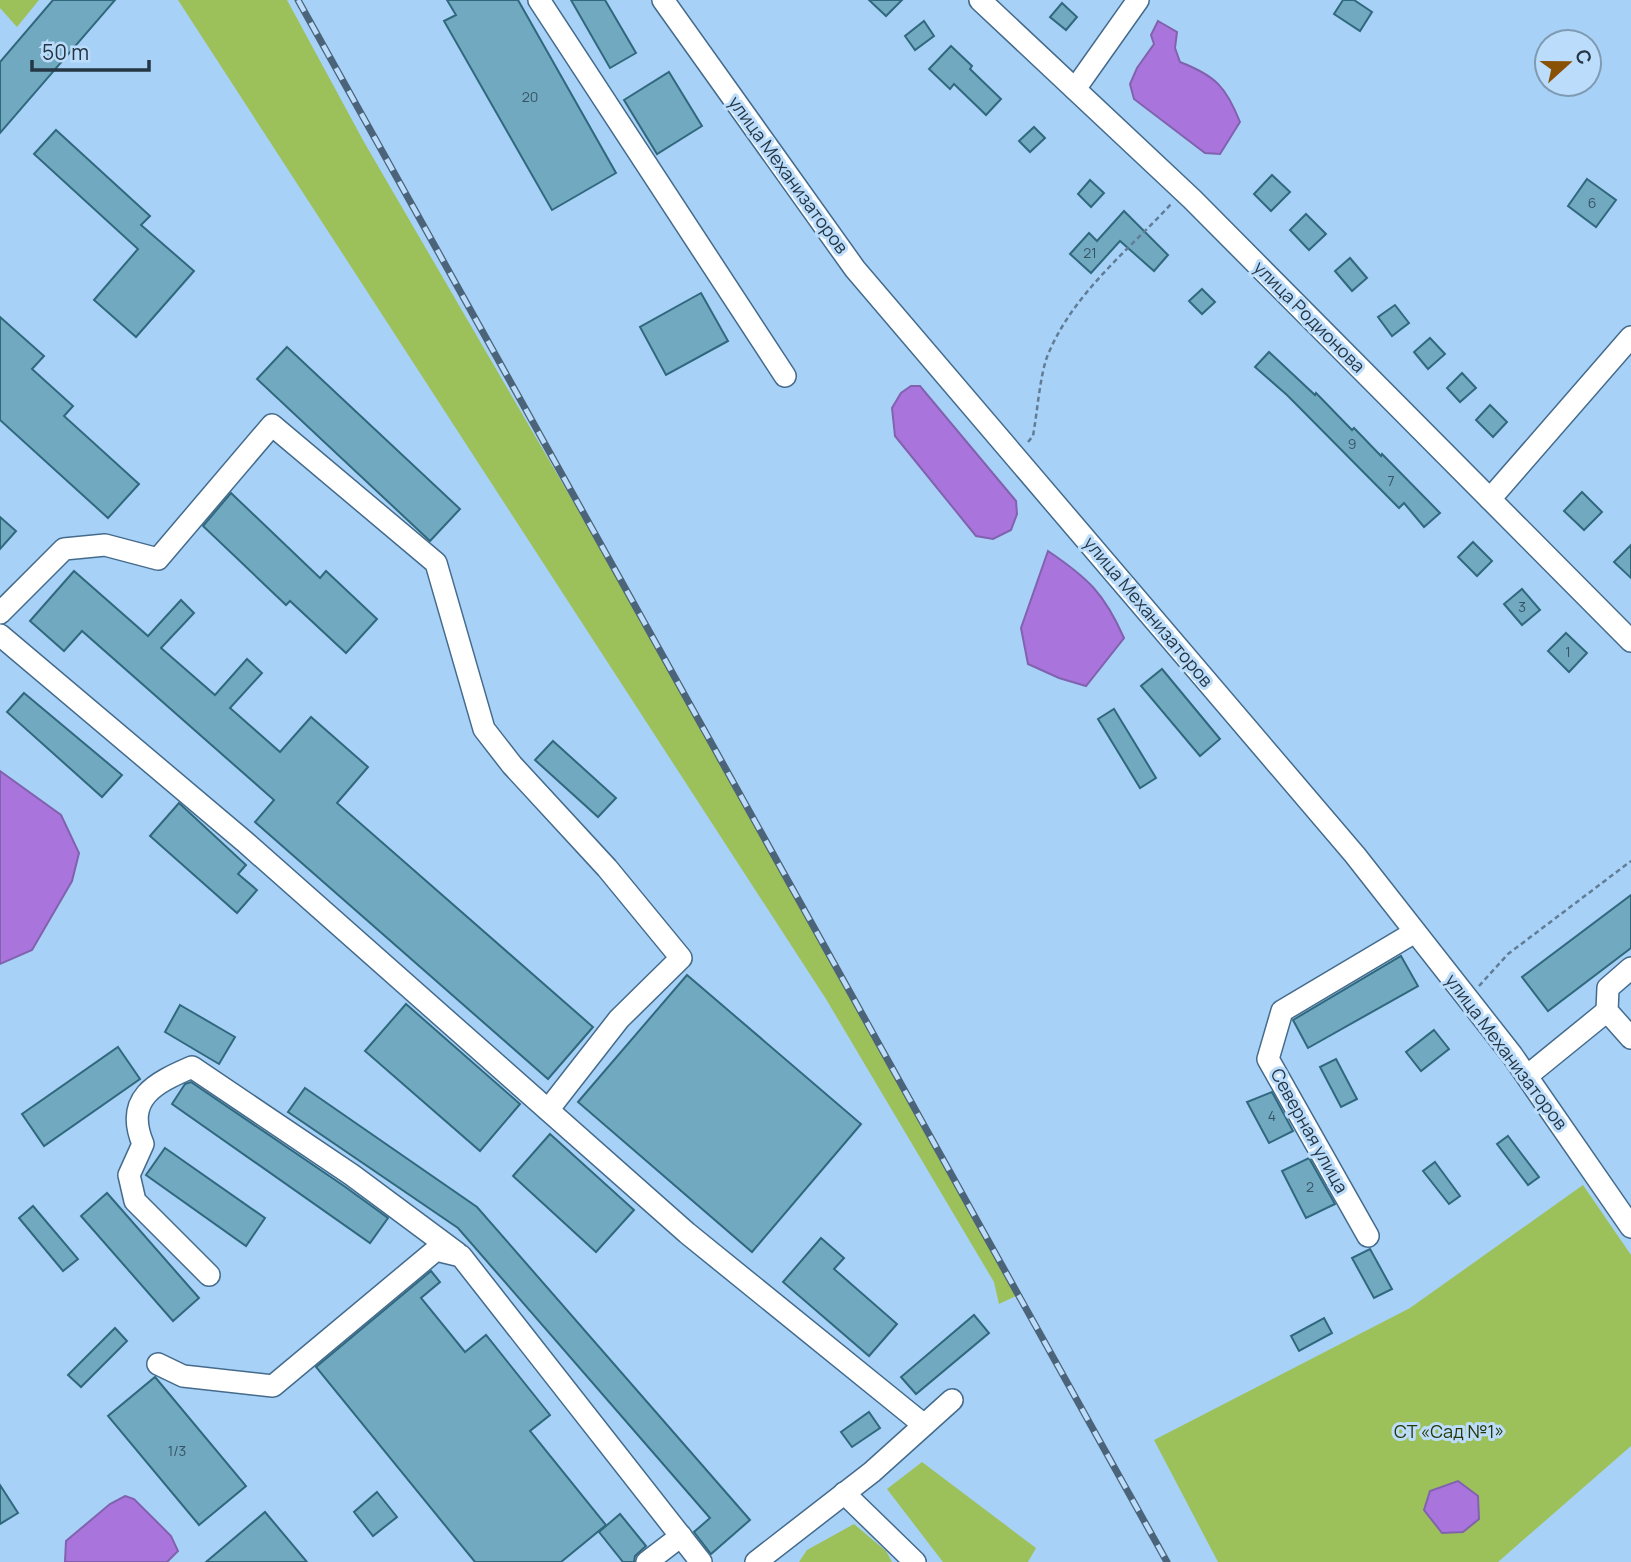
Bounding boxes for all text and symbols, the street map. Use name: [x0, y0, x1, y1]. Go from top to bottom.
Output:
scale bar: [32, 28, 149, 72]
north arrow: [1533, 28, 1603, 98]
text: 50 m: [42, 38, 89, 66]
text: С: [1569, 46, 1599, 68]
house number: 20: [522, 87, 538, 106]
street label: улица Механизаторов: [723, 91, 854, 258]
house number: 6: [1588, 193, 1596, 212]
house number: 21: [1083, 243, 1097, 262]
street label: улица Родионова: [1249, 255, 1371, 377]
house number: 9: [1348, 434, 1356, 453]
house number: 7: [1387, 471, 1395, 490]
street label: улица Механизаторов: [1079, 531, 1219, 692]
house number: 3: [1518, 597, 1526, 616]
house number: 1: [1565, 642, 1571, 661]
street label: улица Механизаторов: [1440, 969, 1574, 1135]
street label: Северная улица: [1266, 1064, 1354, 1197]
house number: 4: [1268, 1106, 1276, 1125]
house number: 2: [1306, 1177, 1314, 1196]
park label: СТ «Сад №1»: [1394, 1419, 1504, 1443]
house number: 1/3: [168, 1441, 186, 1460]

